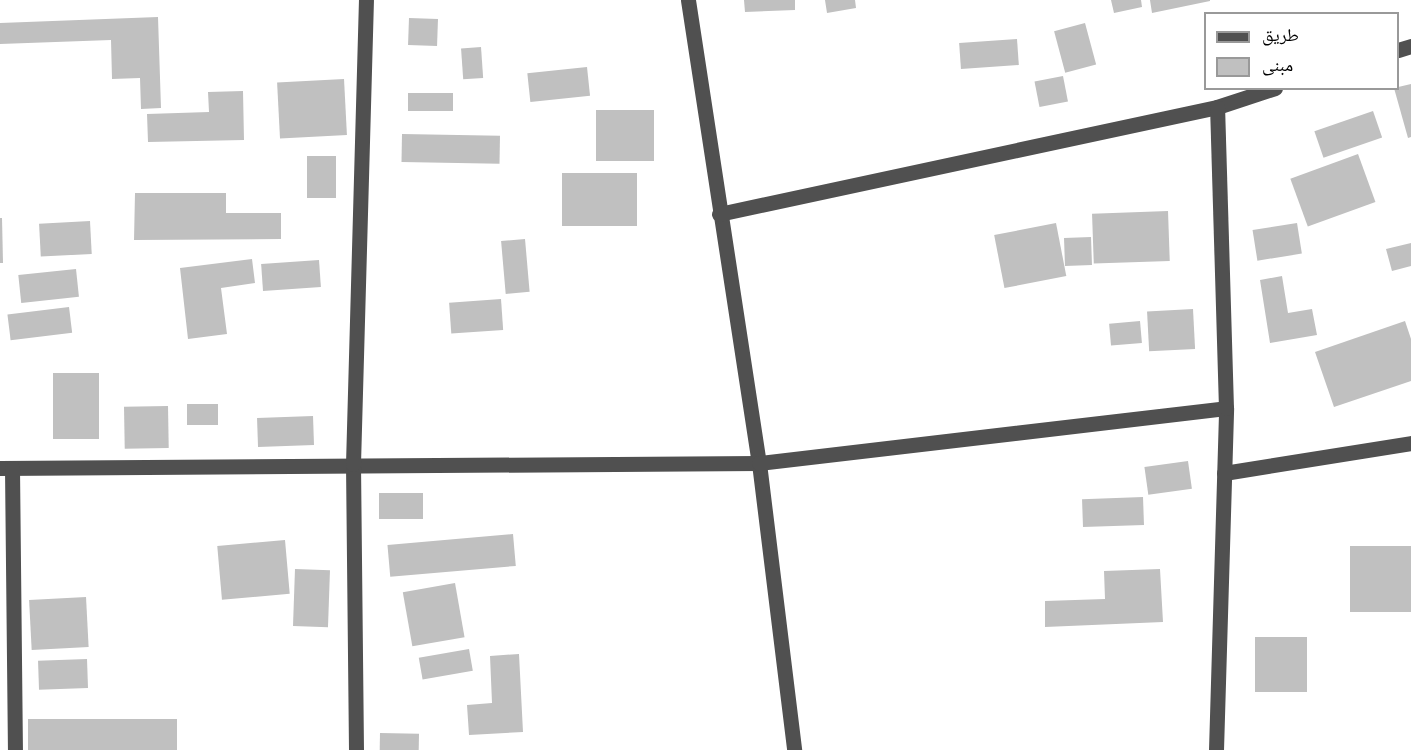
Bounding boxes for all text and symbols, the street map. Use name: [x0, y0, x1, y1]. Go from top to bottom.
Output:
legend: [1204, 12, 1399, 90]
text: طريق: [1262, 23, 1299, 45]
text: مبنى: [1262, 53, 1293, 75]

